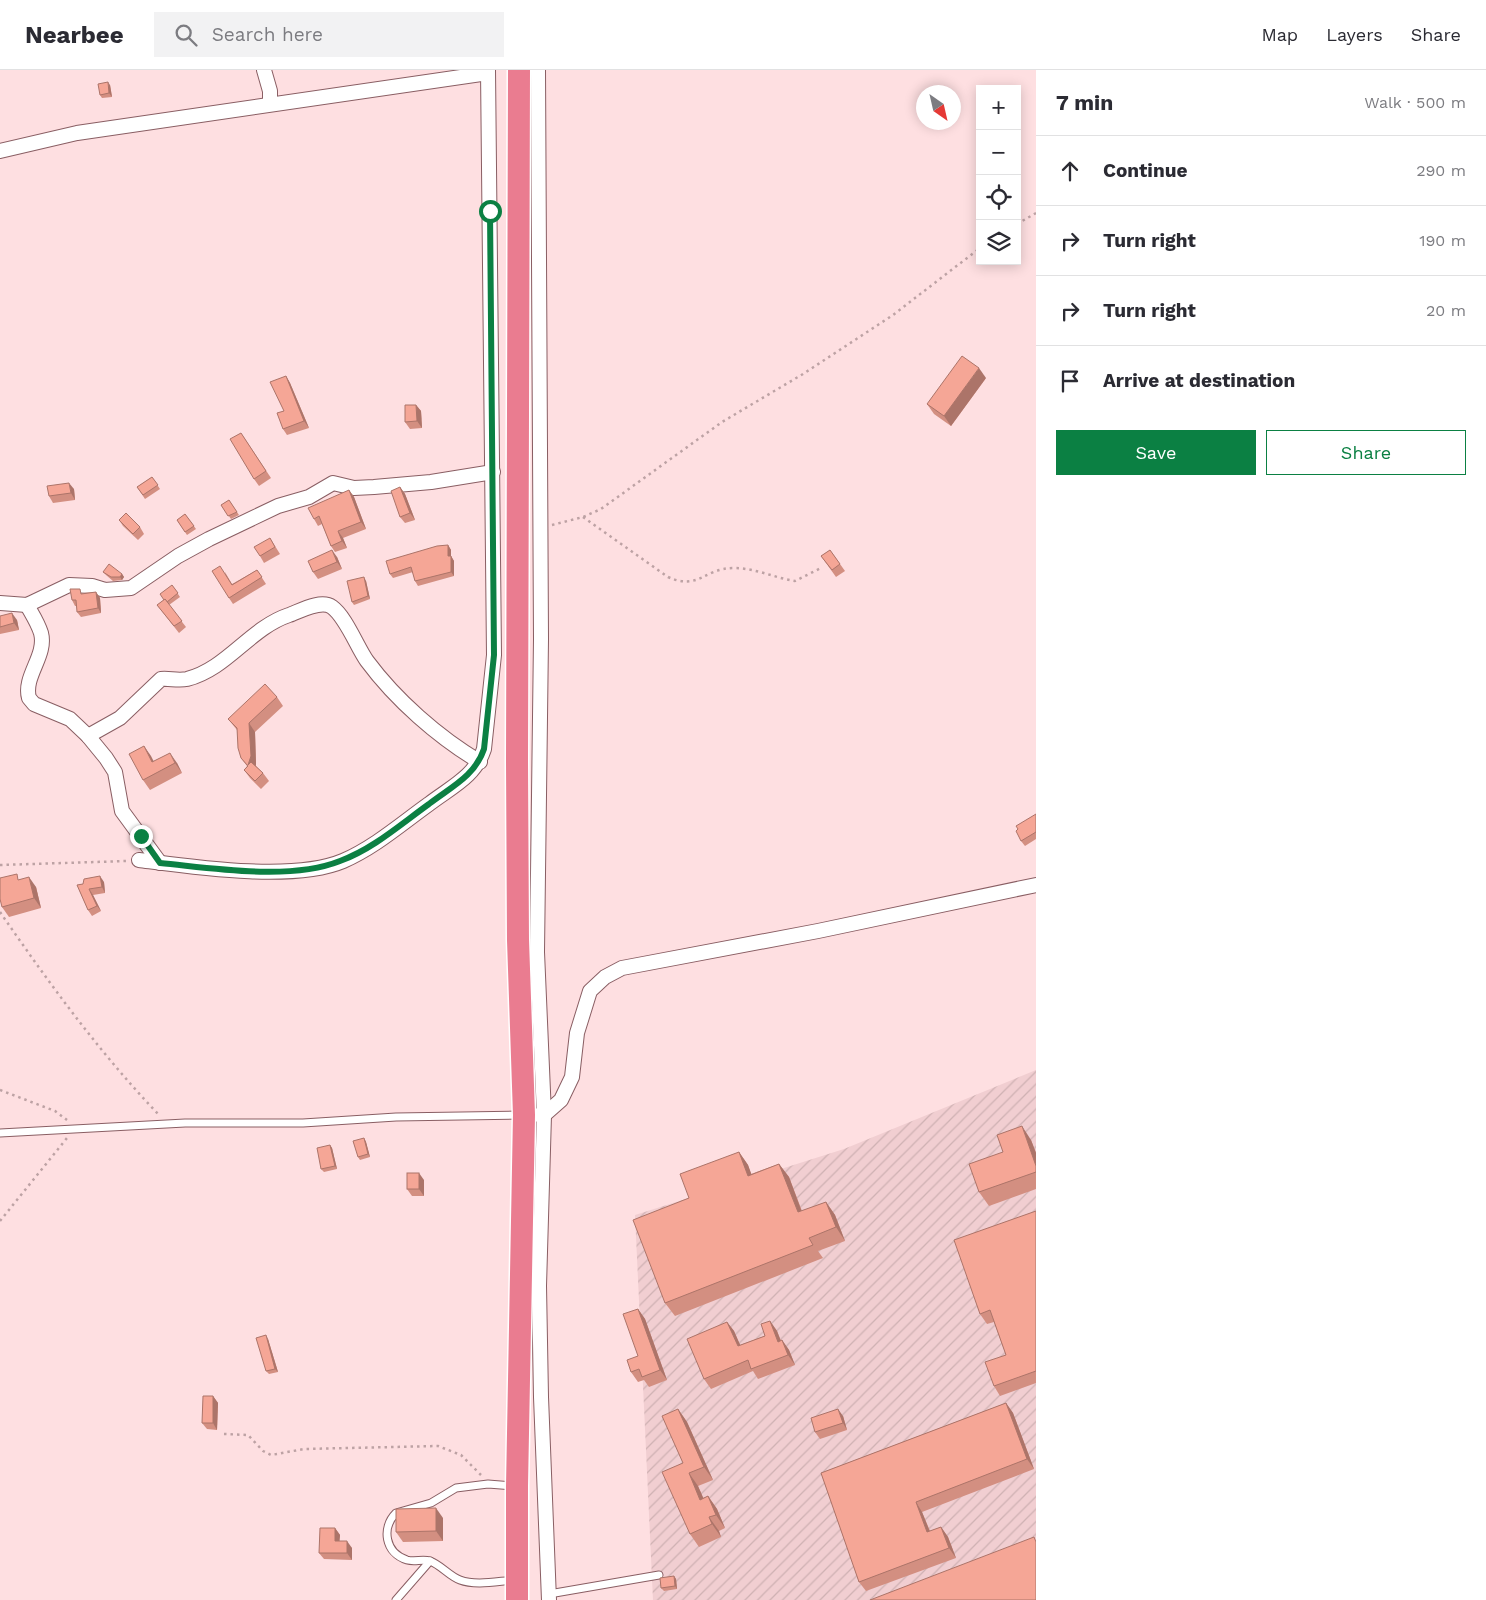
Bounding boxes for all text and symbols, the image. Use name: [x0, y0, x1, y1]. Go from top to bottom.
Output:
search box: [154, 12, 504, 57]
text: Nearbee: [25, 21, 124, 49]
icon: search: [172, 21, 200, 49]
text: Search here: [212, 23, 323, 46]
text: Map: [1261, 24, 1298, 45]
text: Layers: [1326, 24, 1383, 45]
text: Share: [1411, 24, 1461, 45]
north arrow: [916, 85, 961, 130]
map controls: [976, 85, 1021, 265]
button: +: [976, 85, 1021, 130]
text: 7 min: [1056, 90, 1113, 115]
text: Walk · 500 m: [1364, 93, 1466, 112]
button: −: [976, 130, 1021, 175]
icon: ahead: [1056, 157, 1084, 185]
text: Continue: [1103, 159, 1187, 182]
text: 290 m: [1416, 161, 1466, 180]
button: locate: [976, 175, 1021, 220]
route start: [479, 200, 502, 223]
button: layers: [976, 220, 1021, 265]
icon: right: [1056, 227, 1084, 255]
text: Turn right: [1103, 229, 1196, 252]
text: 190 m: [1419, 231, 1466, 250]
icon: right: [1056, 297, 1084, 325]
text: Turn right: [1103, 299, 1196, 322]
text: 20 m: [1426, 301, 1466, 320]
icon: arrive: [1056, 367, 1084, 395]
text: Arrive at destination: [1103, 369, 1295, 392]
button: Save: [1056, 430, 1256, 475]
button: Share: [1266, 430, 1466, 475]
route end: [130, 825, 153, 848]

